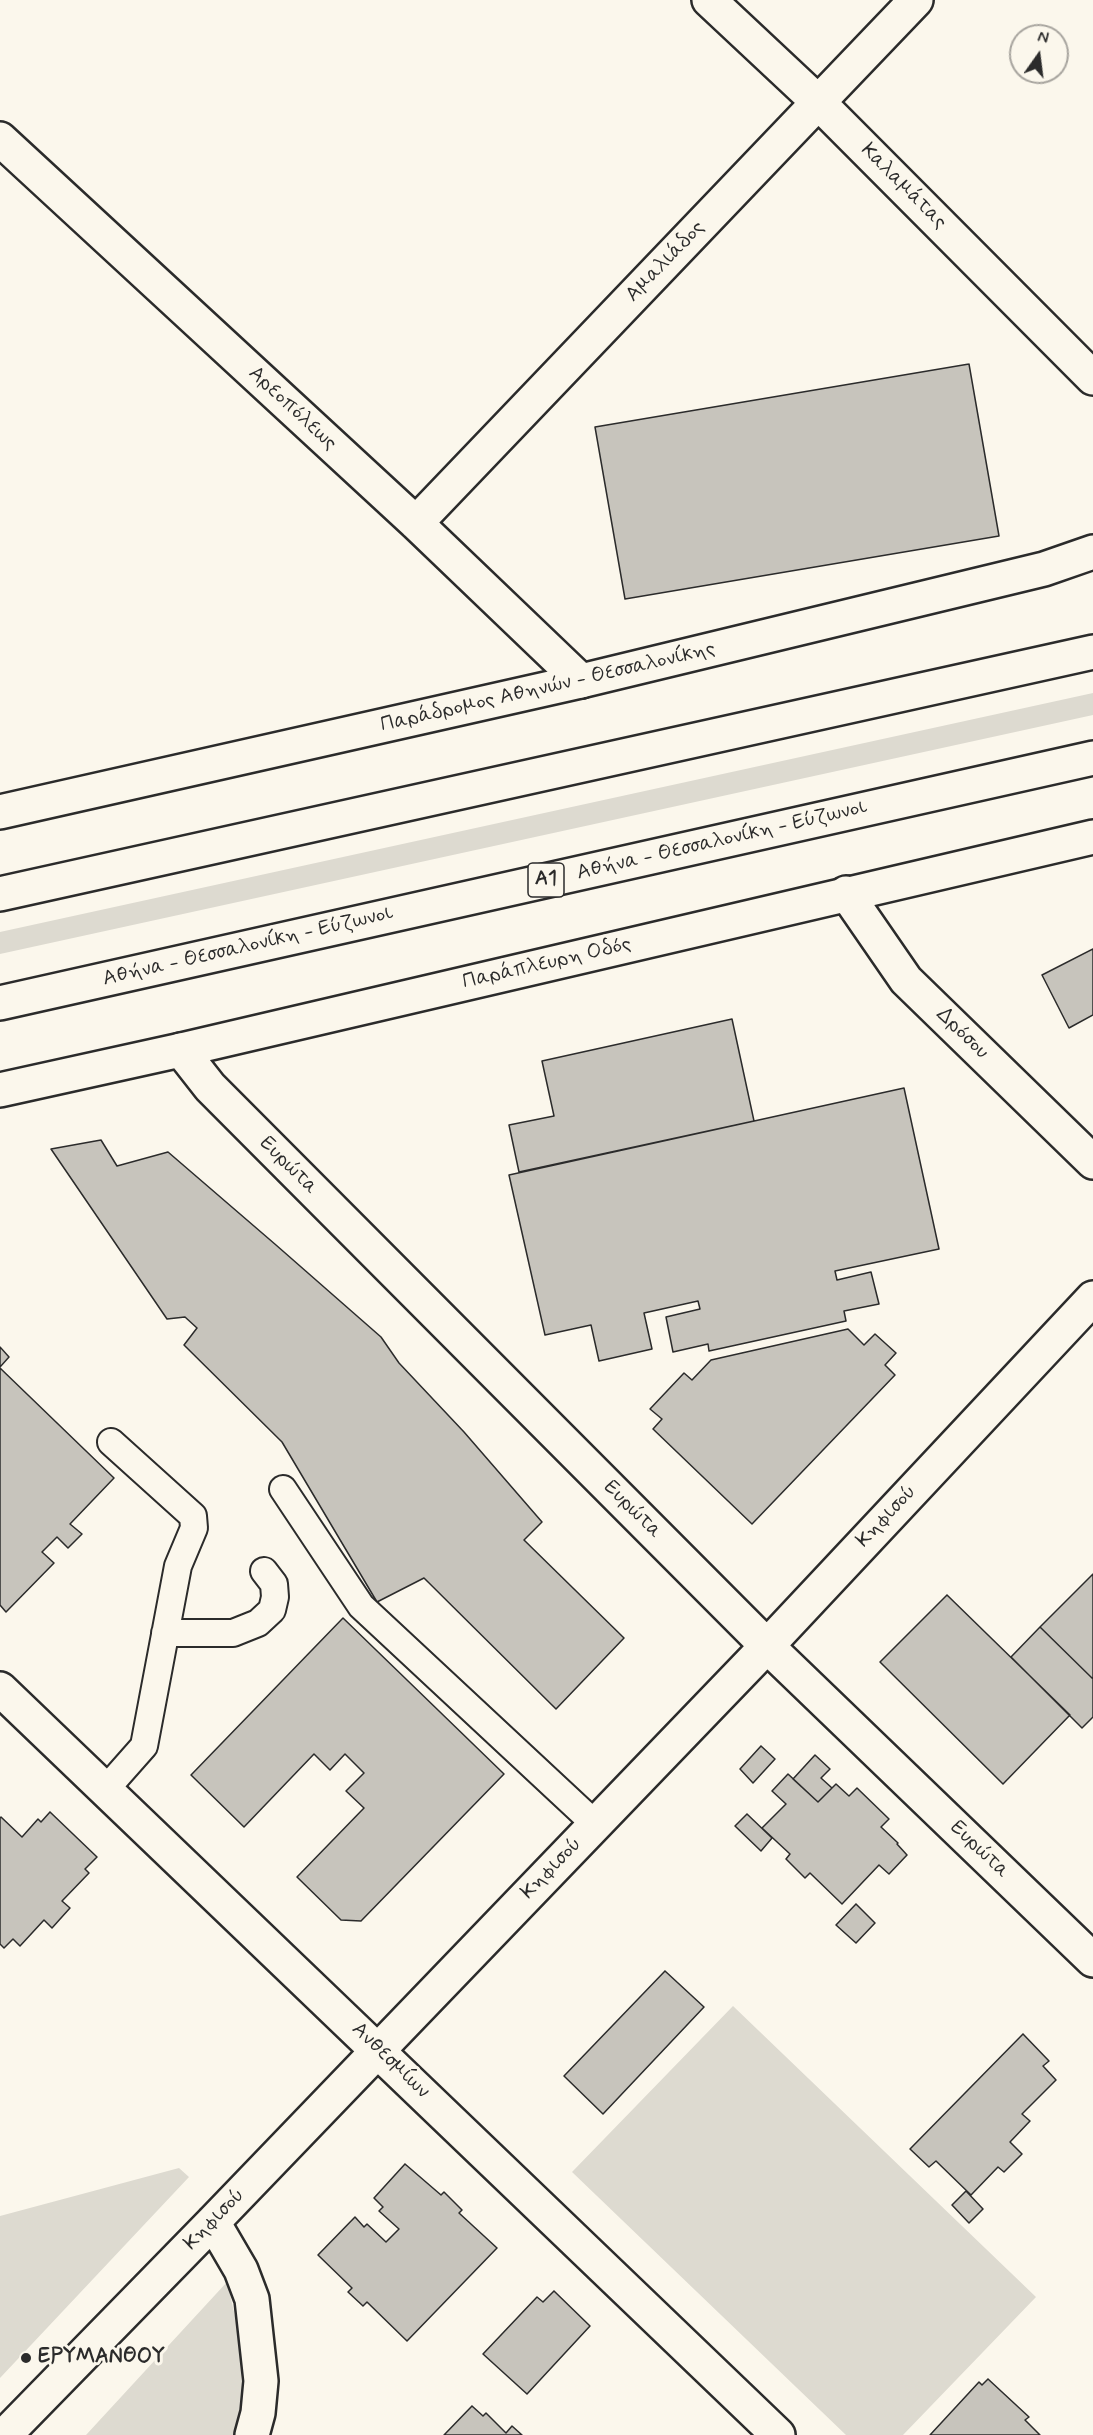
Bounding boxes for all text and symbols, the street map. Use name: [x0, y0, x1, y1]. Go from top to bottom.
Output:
north arrow: [1009, 24, 1069, 84]
text: N: [1035, 27, 1051, 49]
street label: Καλαμάτας: [855, 139, 951, 235]
street label: Αμαλιάδος: [621, 216, 711, 308]
street label: Αρεοπόλεως: [242, 362, 342, 456]
street label: Παράδρομος Αθηνών - Θεσσαλονίκης: [378, 637, 718, 739]
street label: Αθήνα - Θεσσαλονίκη - Εύζωνοι: [575, 795, 869, 887]
road number: Α1: [528, 863, 564, 897]
street label: Αθήνα - Θεσσαλονίκη - Εύζωνοι: [101, 901, 395, 993]
street label: Παράπλευρη Οδός: [460, 932, 634, 996]
street label: Δρόσου: [930, 1003, 994, 1065]
street label: Ευρώτα: [253, 1131, 323, 1201]
street label: Ευρώτα: [597, 1475, 667, 1545]
street label: Κηφισού: [852, 1480, 922, 1554]
street label: Ευρώτα: [944, 1816, 1014, 1884]
street label: Κηφισού: [516, 1833, 588, 1905]
street label: Ανθεσμίων: [346, 2018, 434, 2104]
street label: Κηφισού: [179, 2184, 251, 2256]
place label: ΕΡΥΜΑΝΘΟΥ: [38, 2345, 165, 2371]
marker: ΕΡΥΜΑΝΘΟΥ: [19, 2351, 33, 2365]

